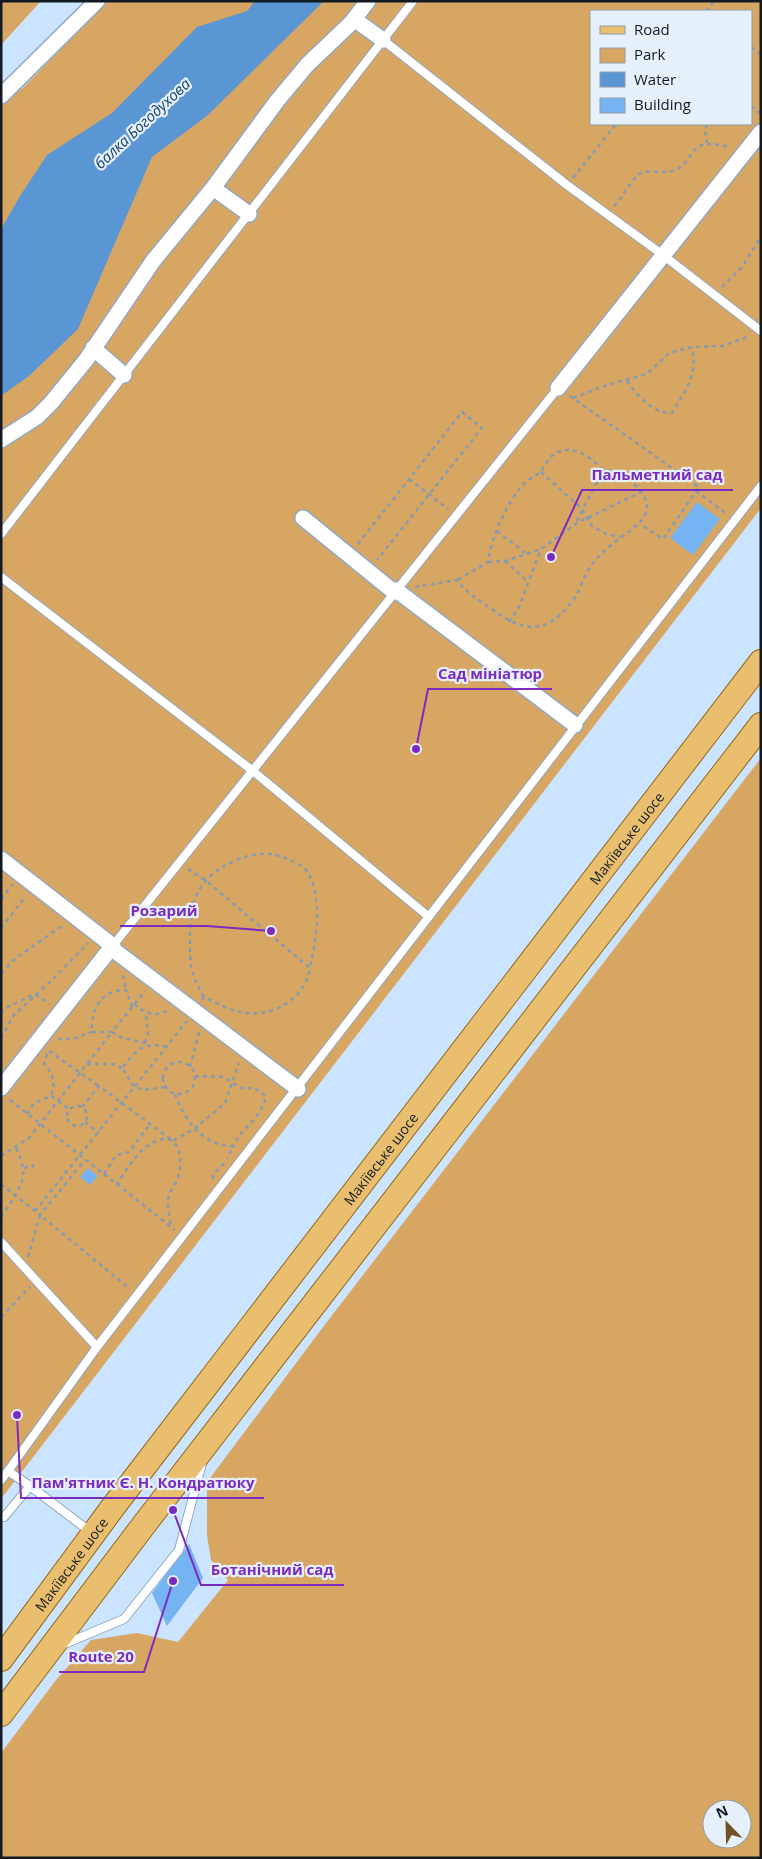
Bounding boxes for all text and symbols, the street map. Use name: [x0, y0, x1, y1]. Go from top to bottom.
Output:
legend: [590, 10, 752, 125]
text: Road: [634, 19, 670, 39]
text: Park: [634, 44, 665, 64]
text: Water: [634, 69, 676, 89]
water label: балка Богодухова: [90, 73, 195, 173]
text: Building: [634, 94, 691, 114]
callout: Пальметний сад: [582, 460, 733, 490]
text: Пальметний сад: [591, 464, 723, 484]
callout: Сад мініатюр: [428, 659, 552, 689]
text: Сад мініатюр: [438, 663, 542, 683]
street label: Макіївське шосе: [585, 788, 668, 888]
callout: Розарий: [120, 896, 207, 926]
text: Розарий: [130, 900, 198, 920]
street label: Макіївське шосе: [339, 1108, 422, 1209]
callout: Пам'ятник Є. Н. Кондратюку: [21, 1468, 264, 1498]
text: Пам'ятник Є. Н. Кондратюку: [31, 1472, 255, 1492]
street label: Макіївське шосе: [30, 1513, 112, 1615]
callout: Ботанічний сад: [201, 1555, 344, 1585]
text: Ботанічний сад: [211, 1559, 333, 1579]
callout: Route 20: [59, 1642, 144, 1672]
text: Route 20: [68, 1646, 134, 1666]
north arrow: [702, 1799, 752, 1849]
text: N: [713, 1801, 731, 1823]

